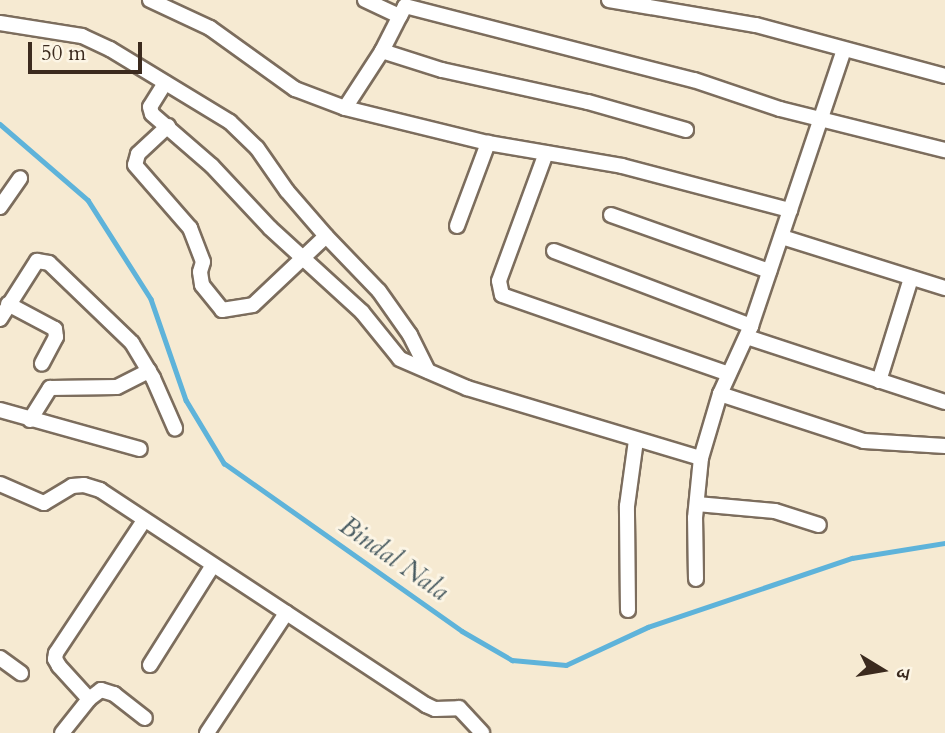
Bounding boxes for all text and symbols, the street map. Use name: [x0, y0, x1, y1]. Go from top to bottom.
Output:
scale bar: [32, 28, 145, 72]
text: 50 m: [41, 39, 86, 68]
water label: Bindal Nala: [334, 510, 454, 608]
north arrow: [847, 635, 917, 705]
text: उ: [889, 667, 916, 681]

